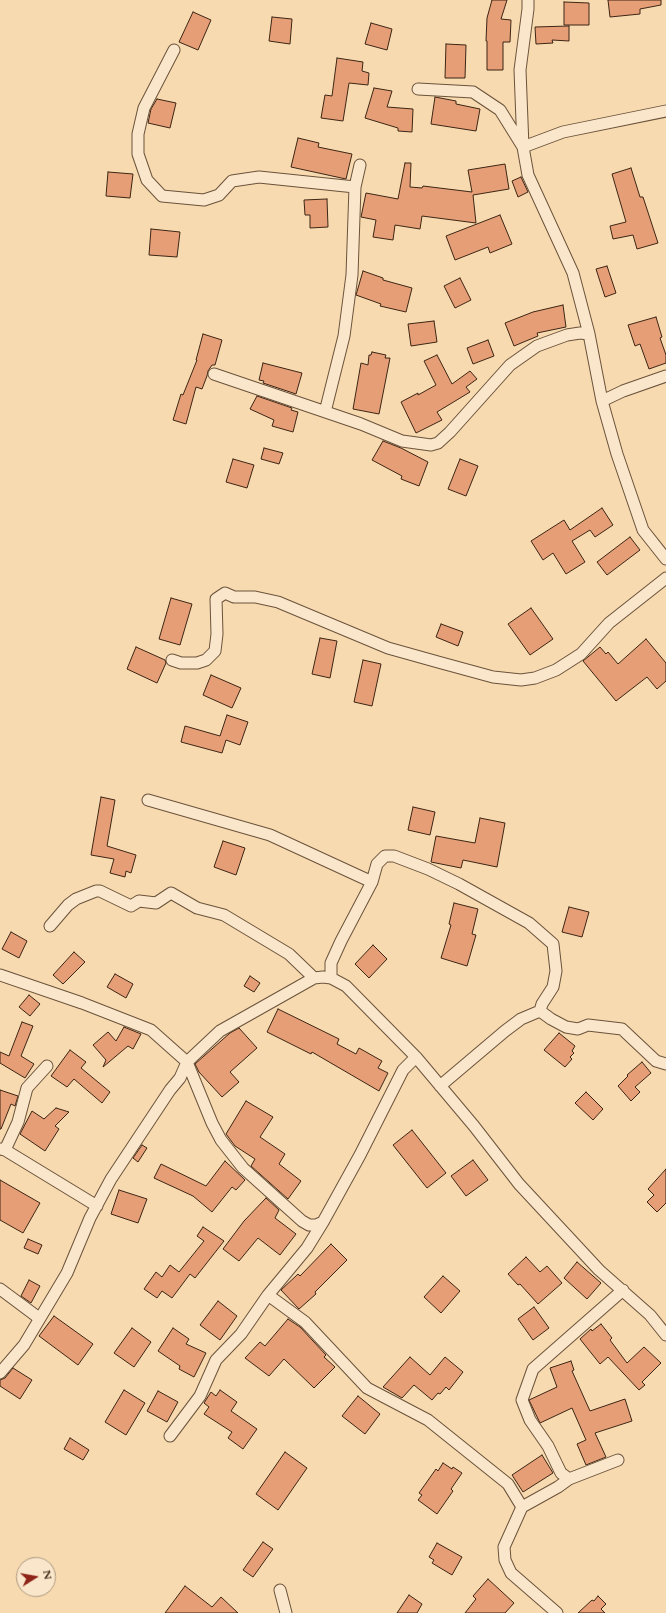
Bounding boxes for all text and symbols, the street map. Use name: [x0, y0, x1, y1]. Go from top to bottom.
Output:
north arrow: [16, 1557, 56, 1597]
text: N: [39, 1569, 56, 1581]

